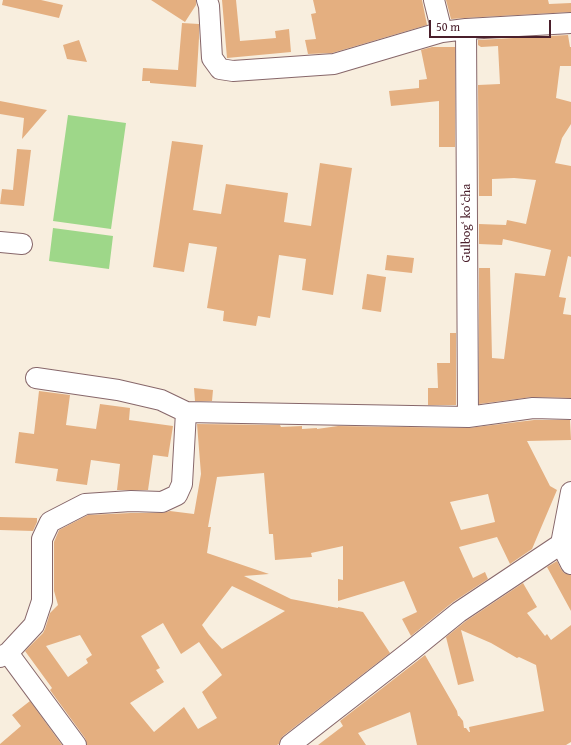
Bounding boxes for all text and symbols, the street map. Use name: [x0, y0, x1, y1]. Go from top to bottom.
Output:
scale bar: [431, 12, 553, 38]
text: 50 m: [436, 18, 460, 35]
street label: Gulbogʻ koʻcha: [459, 184, 475, 262]

